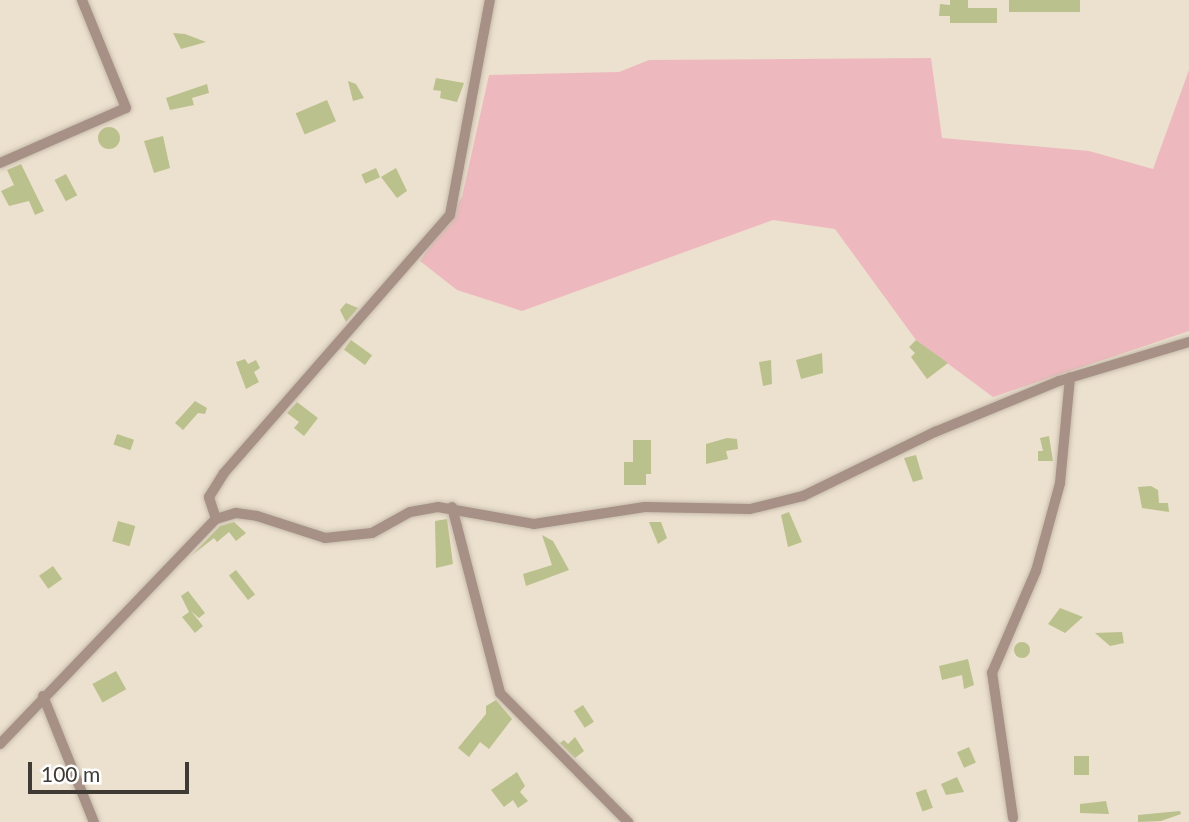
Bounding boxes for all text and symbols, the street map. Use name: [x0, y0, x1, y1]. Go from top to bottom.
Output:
scale bar: [32, 748, 192, 792]
text: 100 m: [41, 761, 100, 786]

